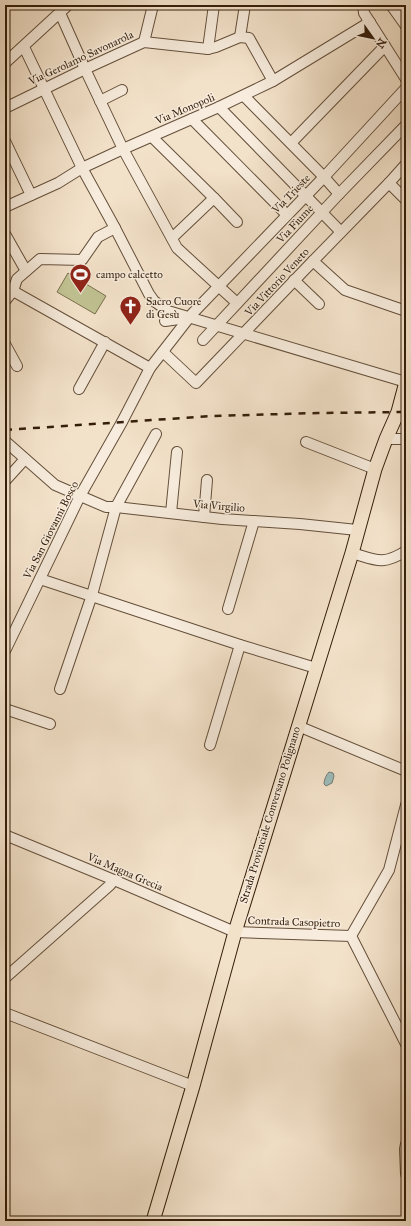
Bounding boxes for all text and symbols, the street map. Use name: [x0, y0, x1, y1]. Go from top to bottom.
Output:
north arrow: [353, 18, 393, 58]
street label: Via Gerolamo Savonarola: [26, 28, 136, 88]
text: N: [373, 36, 389, 51]
street label: Via Monopoli: [152, 91, 217, 128]
street label: Via Trieste: [269, 172, 313, 217]
street label: Via Fiume: [273, 202, 316, 247]
street label: Via Vittorio Veneto: [241, 245, 312, 319]
sports icon: campo calcetto: [68, 261, 94, 294]
place label: campo calcetto: [96, 268, 163, 281]
church icon: Sacro Cuore di Gesù: [118, 294, 144, 327]
place label: Sacro Cuore di Gesù: [146, 295, 202, 321]
street label: Via San Giovanni Bosco: [20, 479, 81, 582]
street label: Via Virgilio: [191, 497, 246, 515]
street label: Strada Provinciale Conversano Polignano: [237, 725, 303, 905]
street label: Via Magna Grecia: [84, 850, 165, 894]
street label: Contrada Casopietro: [247, 914, 341, 930]

